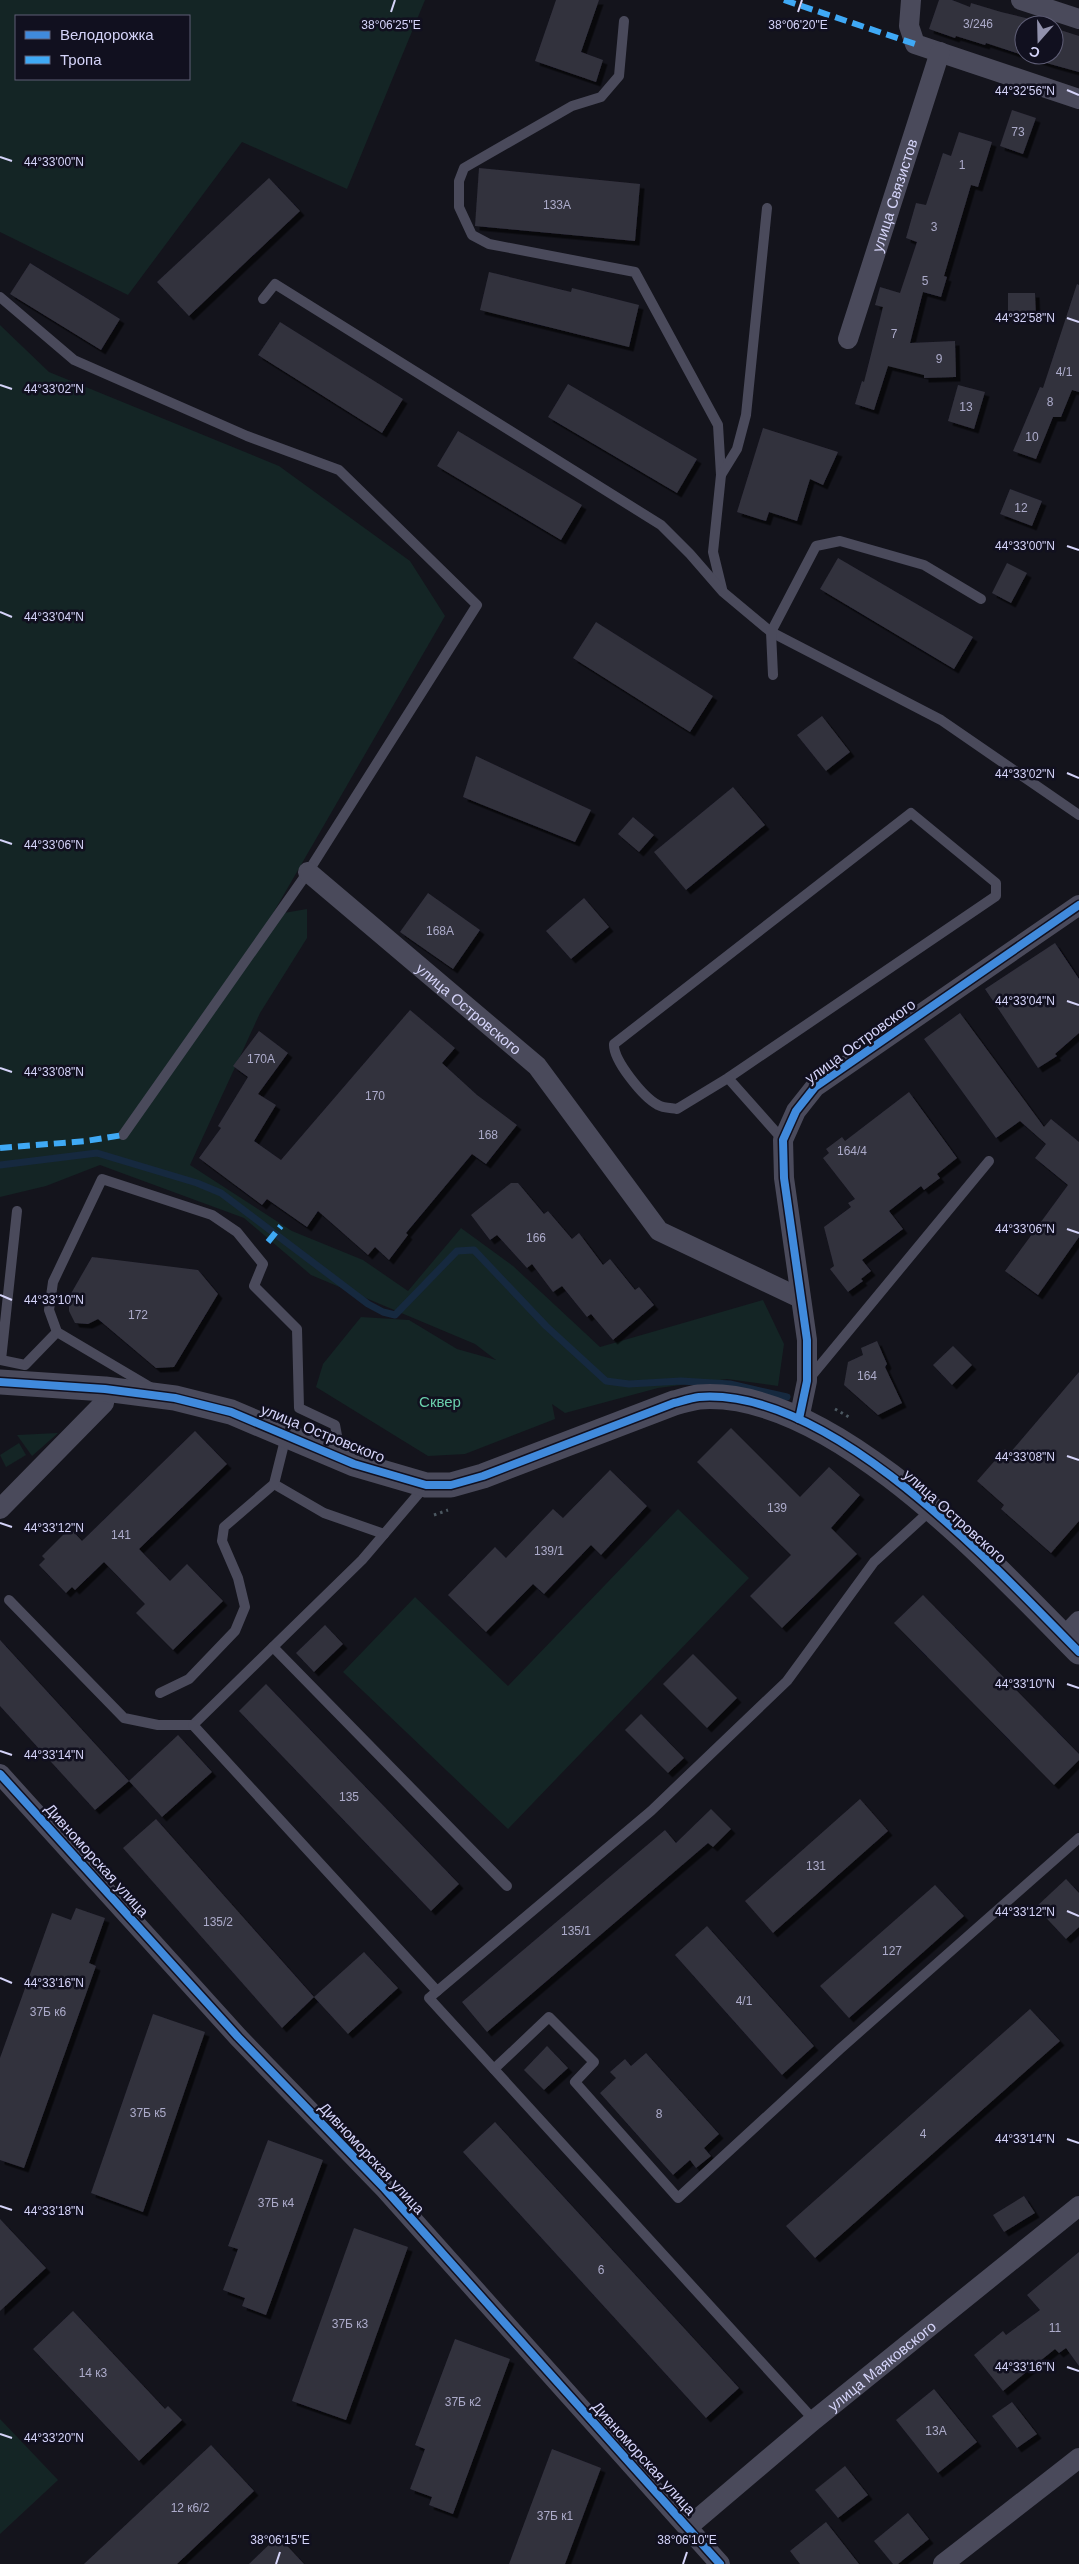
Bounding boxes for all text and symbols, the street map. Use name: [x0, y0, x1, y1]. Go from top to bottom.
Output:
legend: [15, 15, 190, 80]
north arrow: [1014, 15, 1064, 65]
house number: 3/246: [963, 17, 993, 31]
text: 38°06'25"E: [361, 18, 421, 32]
text: 38°06'20"E: [768, 18, 828, 32]
text: Велодорожка: [60, 26, 154, 43]
text: С: [1027, 43, 1042, 61]
text: Тропа: [60, 51, 102, 68]
text: 44°32'56"N: [995, 84, 1055, 98]
house number: 73: [1011, 125, 1025, 139]
street label: улица Связистов: [868, 136, 920, 254]
text: 44°33'00"N: [24, 155, 84, 169]
house number: 1: [959, 158, 966, 172]
house number: 133А: [543, 198, 571, 212]
house number: 3: [931, 220, 938, 234]
house number: 5: [922, 274, 929, 288]
text: 44°32'58"N: [995, 311, 1055, 325]
house number: 7: [891, 327, 898, 341]
house number: 9: [936, 352, 943, 366]
house number: 4/1: [1056, 365, 1073, 379]
text: 44°33'02"N: [24, 382, 84, 396]
house number: 8: [1047, 395, 1054, 409]
house number: 13: [959, 400, 973, 414]
house number: 10: [1025, 430, 1039, 444]
house number: 12: [1014, 501, 1028, 515]
text: 44°33'00"N: [995, 539, 1055, 553]
text: 44°33'04"N: [24, 610, 84, 624]
text: 44°33'02"N: [995, 767, 1055, 781]
text: 44°33'06"N: [24, 838, 84, 852]
house number: 168А: [426, 924, 454, 938]
street label: улица Островского: [413, 959, 525, 1058]
text: 44°33'04"N: [995, 994, 1055, 1008]
street label: улица Островского: [802, 995, 918, 1087]
house number: 170A: [247, 1052, 275, 1066]
text: 44°33'08"N: [24, 1065, 84, 1079]
house number: 170: [365, 1089, 385, 1103]
house number: 168: [478, 1128, 498, 1142]
house number: 164/4: [837, 1144, 867, 1158]
text: 44°33'06"N: [995, 1222, 1055, 1236]
house number: 166: [526, 1231, 546, 1245]
text: 44°33'10"N: [24, 1293, 84, 1307]
house number: 172: [128, 1308, 148, 1322]
house number: 164: [857, 1369, 877, 1383]
park label: Сквер: [419, 1393, 461, 1410]
street label: улица Островского: [259, 1400, 387, 1466]
text: 44°33'08"N: [995, 1450, 1055, 1464]
street label: улица Островского: [900, 1466, 1010, 1566]
house number: 139: [767, 1501, 787, 1515]
text: 44°33'12"N: [24, 1521, 84, 1535]
house number: 141: [111, 1528, 131, 1542]
house number: 139/1: [534, 1544, 564, 1558]
text: 44°33'10"N: [995, 1677, 1055, 1691]
text: 44°33'14"N: [24, 1748, 84, 1762]
house number: 135: [339, 1790, 359, 1804]
street label: Дивноморская улица: [42, 1800, 153, 1921]
house number: 131: [806, 1859, 826, 1873]
text: 44°33'12"N: [995, 1905, 1055, 1919]
house number: 135/2: [203, 1915, 233, 1929]
house number: 135/1: [561, 1924, 591, 1938]
house number: 127: [882, 1944, 902, 1958]
text: 44°33'16"N: [24, 1976, 84, 1990]
house number: 4/1: [736, 1994, 753, 2008]
house number: 37Б к6: [30, 2005, 67, 2019]
street label: Дивноморская улица: [316, 2099, 429, 2218]
house number: 37Б к5: [130, 2106, 167, 2120]
house number: 8: [656, 2107, 663, 2121]
house number: 4: [920, 2127, 927, 2141]
text: 44°33'14"N: [995, 2132, 1055, 2146]
house number: 37Б к4: [258, 2196, 295, 2210]
text: 44°33'18"N: [24, 2204, 84, 2218]
house number: 6: [598, 2263, 605, 2277]
house number: 37Б к3: [332, 2317, 369, 2331]
street label: улица Маяковского: [824, 2317, 939, 2414]
house number: 11: [1049, 2321, 1062, 2335]
text: 44°33'16"N: [995, 2360, 1055, 2374]
house number: 14 к3: [79, 2366, 108, 2380]
house number: 37Б к2: [445, 2395, 482, 2409]
street label: Дивноморская улица: [589, 2398, 700, 2519]
house number: 13А: [925, 2424, 947, 2438]
text: 44°33'20"N: [24, 2431, 84, 2445]
house number: 12 к6/2: [171, 2501, 210, 2515]
house number: 37Б к1: [537, 2509, 574, 2523]
text: 38°06'15"E: [250, 2533, 310, 2547]
text: 38°06'10"E: [657, 2533, 717, 2547]

